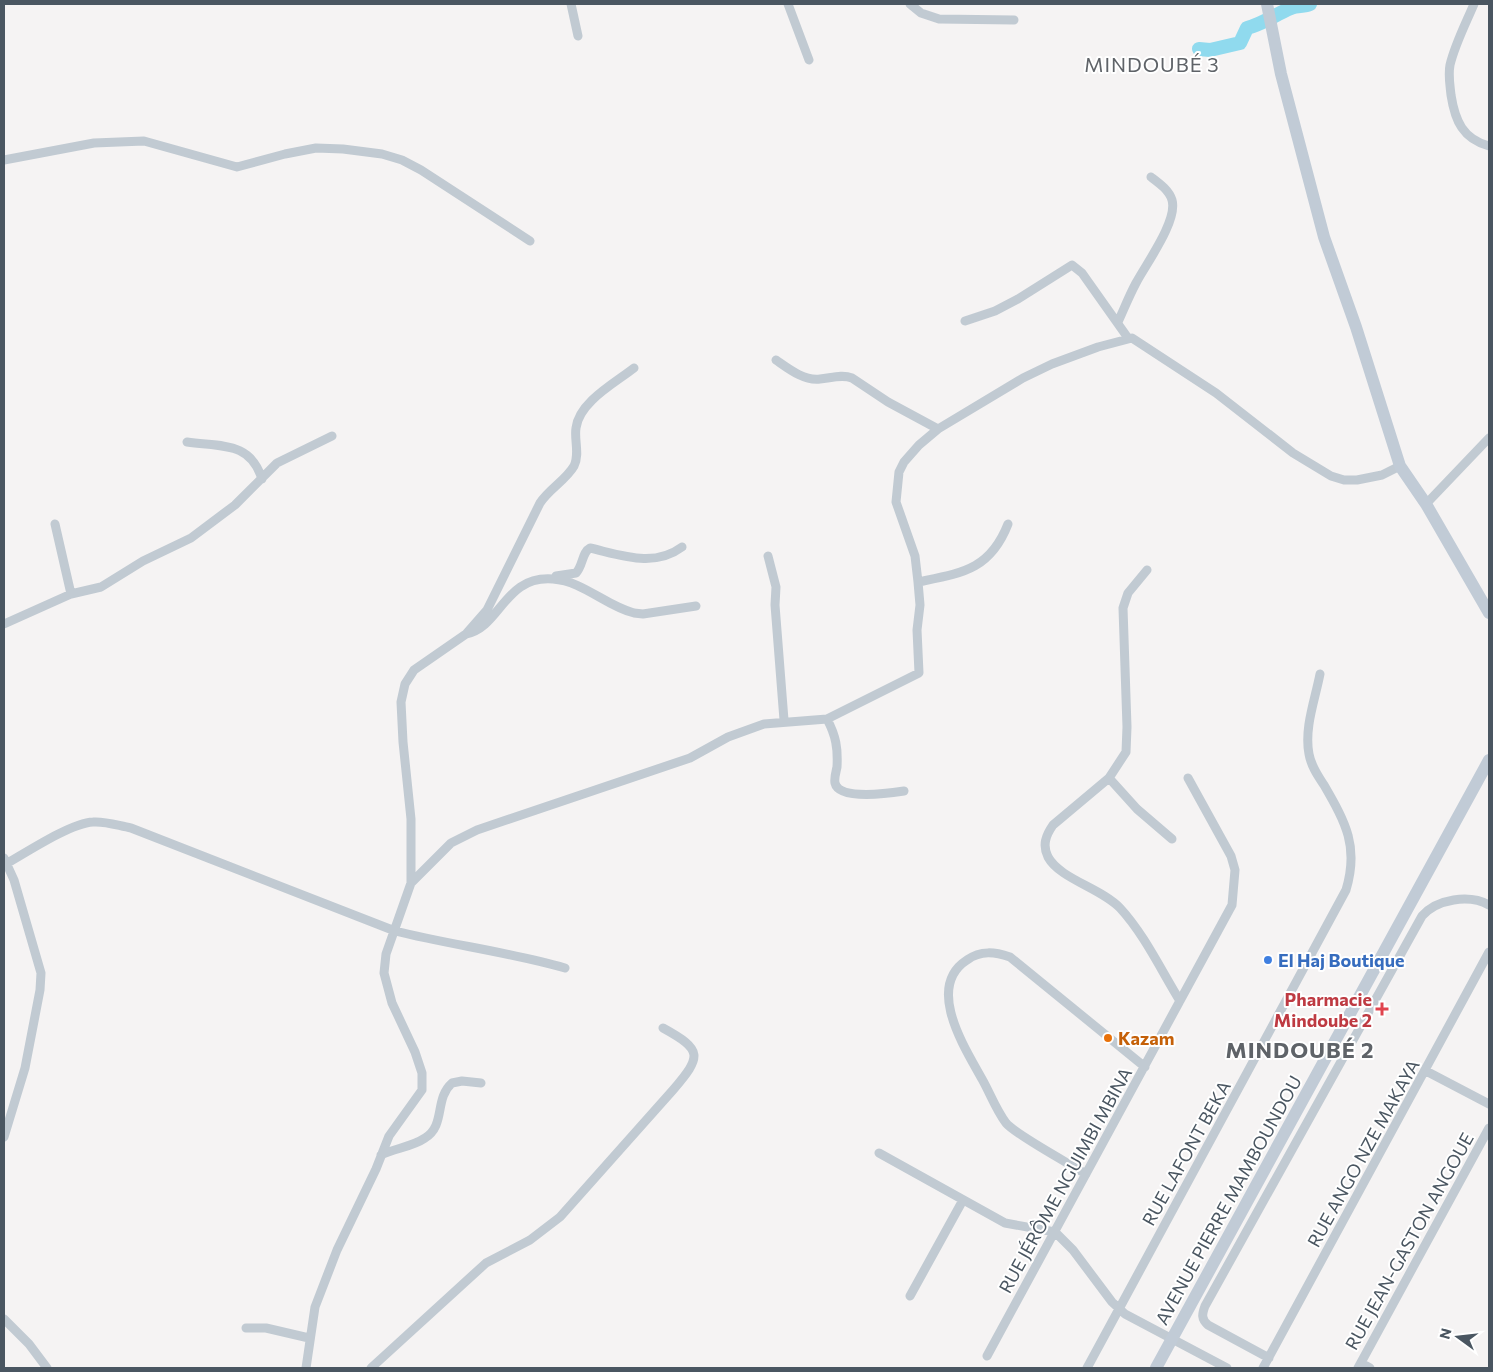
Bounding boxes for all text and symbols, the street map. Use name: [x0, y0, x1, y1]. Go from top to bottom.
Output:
district label: MINDOUBÉ 3: [1084, 52, 1220, 76]
place label: El Haj Boutique: [1278, 949, 1404, 971]
marker: El Haj Boutique: [1262, 954, 1274, 966]
place label: Pharmacie Mindoube 2: [1274, 988, 1372, 1031]
marker: Pharmacie Mindoube 2: [1376, 1003, 1388, 1015]
place label: Kazam: [1118, 1027, 1175, 1049]
marker: Kazam: [1102, 1032, 1114, 1044]
district label: MINDOUBÉ 2: [1225, 1036, 1375, 1063]
street label: RUE ANGO NZE MAKAYA: [1302, 1055, 1424, 1251]
street label: RUE JÉRÔME NGUIMBI MBINA: [994, 1063, 1136, 1297]
street label: AVENUE PIERRE MAMBOUNDOU: [1150, 1072, 1306, 1328]
street label: RUE LAFONT BEKA: [1137, 1077, 1235, 1229]
street label: RUE JEAN-GASTON ANGOUE: [1340, 1129, 1478, 1353]
north arrow: [1433, 1312, 1483, 1362]

